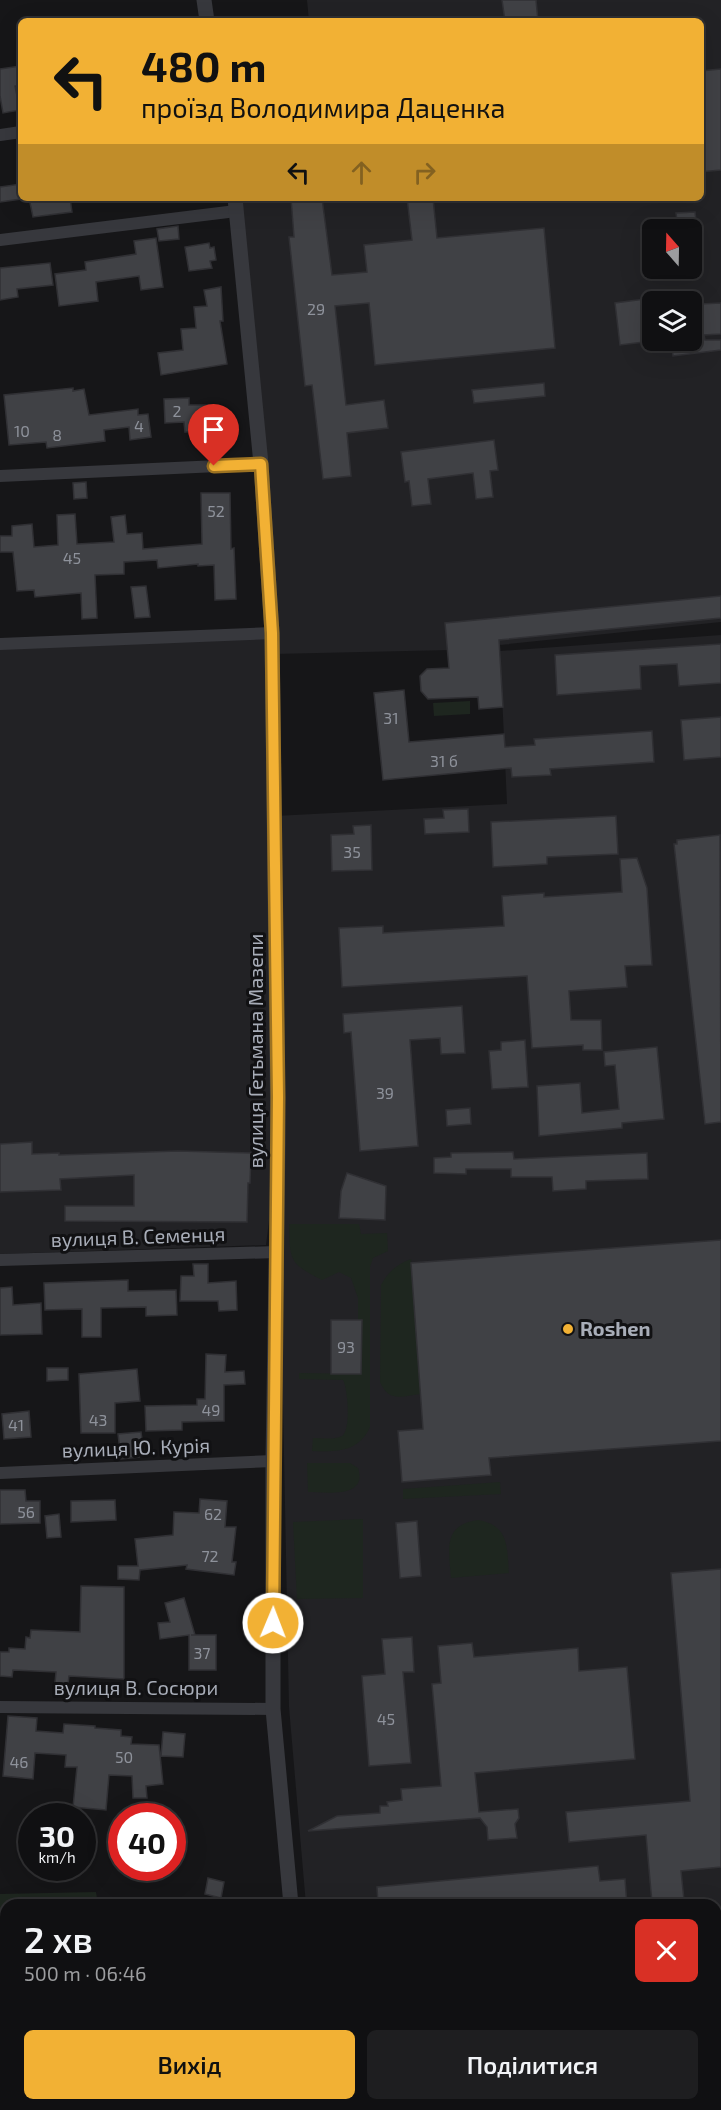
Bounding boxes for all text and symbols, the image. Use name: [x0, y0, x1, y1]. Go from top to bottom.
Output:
text: 480 m: [141, 40, 267, 90]
icon: left: [42, 42, 120, 120]
text: проїзд Володимира Даценка: [141, 91, 505, 123]
icon: left: [282, 156, 315, 189]
icon: ahead: [345, 156, 378, 189]
icon: right: [408, 156, 441, 189]
north arrow: [642, 219, 702, 279]
map controls: [642, 219, 702, 351]
button: layers: [642, 291, 702, 351]
house number: 29: [307, 299, 325, 318]
house number: 2: [173, 401, 182, 420]
pin: [188, 404, 239, 466]
icon: arrive: [197, 413, 230, 446]
house number: 4: [134, 416, 144, 435]
house number: 10: [14, 421, 30, 440]
house number: 8: [52, 425, 62, 444]
house number: 52: [207, 501, 225, 520]
house number: 45: [63, 548, 81, 567]
house number: 31: [383, 708, 399, 727]
house number: 31 б: [430, 751, 458, 770]
house number: 35: [343, 842, 361, 861]
street label: вулиця Гетьмана Мазепи: [243, 934, 268, 1168]
house number: 39: [376, 1083, 394, 1102]
street label: вулиця В. Семенця: [50, 1221, 226, 1252]
place label: Roshen: [580, 1316, 651, 1340]
marker: Roshen: [561, 1322, 575, 1336]
house number: 93: [337, 1337, 355, 1356]
house number: 49: [202, 1400, 221, 1419]
house number: 43: [89, 1410, 107, 1429]
house number: 41: [8, 1415, 24, 1434]
street label: вулиця Ю. Курія: [61, 1432, 211, 1463]
house number: 56: [17, 1502, 35, 1521]
house number: 62: [204, 1504, 222, 1523]
house number: 72: [201, 1546, 219, 1565]
position arrow: [241, 1591, 305, 1655]
house number: 37: [193, 1643, 211, 1662]
street label: вулиця В. Сосюри: [54, 1675, 218, 1700]
house number: 45: [377, 1709, 395, 1728]
house number: 50: [115, 1747, 133, 1766]
house number: 46: [10, 1752, 29, 1771]
speed limit sign: 40: [108, 1803, 186, 1881]
text: 30: [39, 1817, 75, 1853]
text: km/h: [38, 1848, 76, 1866]
text: 2 хв: [24, 1917, 93, 1960]
button: close: [635, 1919, 698, 1982]
text: 500 m · 06:46: [24, 1961, 146, 1985]
button: Вихід: [24, 2030, 355, 2099]
button: Поділитися: [367, 2030, 698, 2099]

